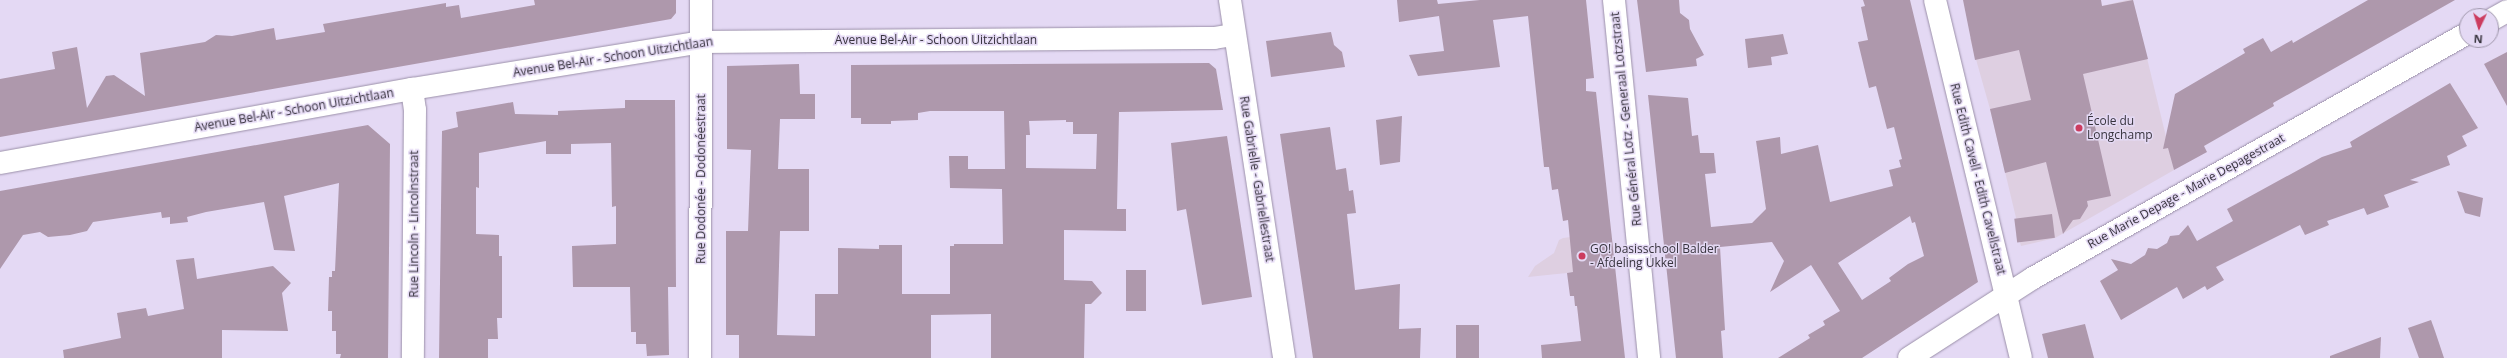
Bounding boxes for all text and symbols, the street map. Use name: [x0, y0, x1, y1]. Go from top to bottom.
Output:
north arrow: [2459, 8, 2499, 48]
street label: Rue Général Lotz - Generaal Lotzstraat: [1608, 11, 1644, 227]
text: N: [2473, 32, 2483, 47]
street label: Avenue Bel-Air - Schoon Uitzichtlaan: [835, 33, 1037, 47]
street label: Avenue Bel-Air - Schoon Uitzichtlaan: [512, 34, 714, 80]
street label: Rue Edith Cavell - Edith Cavellstraat: [1947, 82, 2009, 276]
street label: Avenue Bel-Air - Schoon Uitzichtlaan: [193, 85, 395, 135]
street label: Rue Dodonée - Dodonéestraat: [694, 94, 708, 264]
street label: Rue Gabrielle - Gabriellestraat: [1237, 95, 1277, 263]
place label: École du Longchamp: [2087, 114, 2153, 142]
marker: École du Longchamp: [2074, 123, 2084, 133]
street label: Rue Marie Depage - Marie Depagestraat: [2085, 131, 2287, 251]
street label: Rue Lincoln - Lincolnstraat: [407, 150, 421, 298]
place label: GO! basisschool Balder - Afdeling Ukkel: [1590, 242, 1719, 270]
marker: GO! basisschool Balder - Afdeling Ukkel: [1577, 251, 1587, 261]

